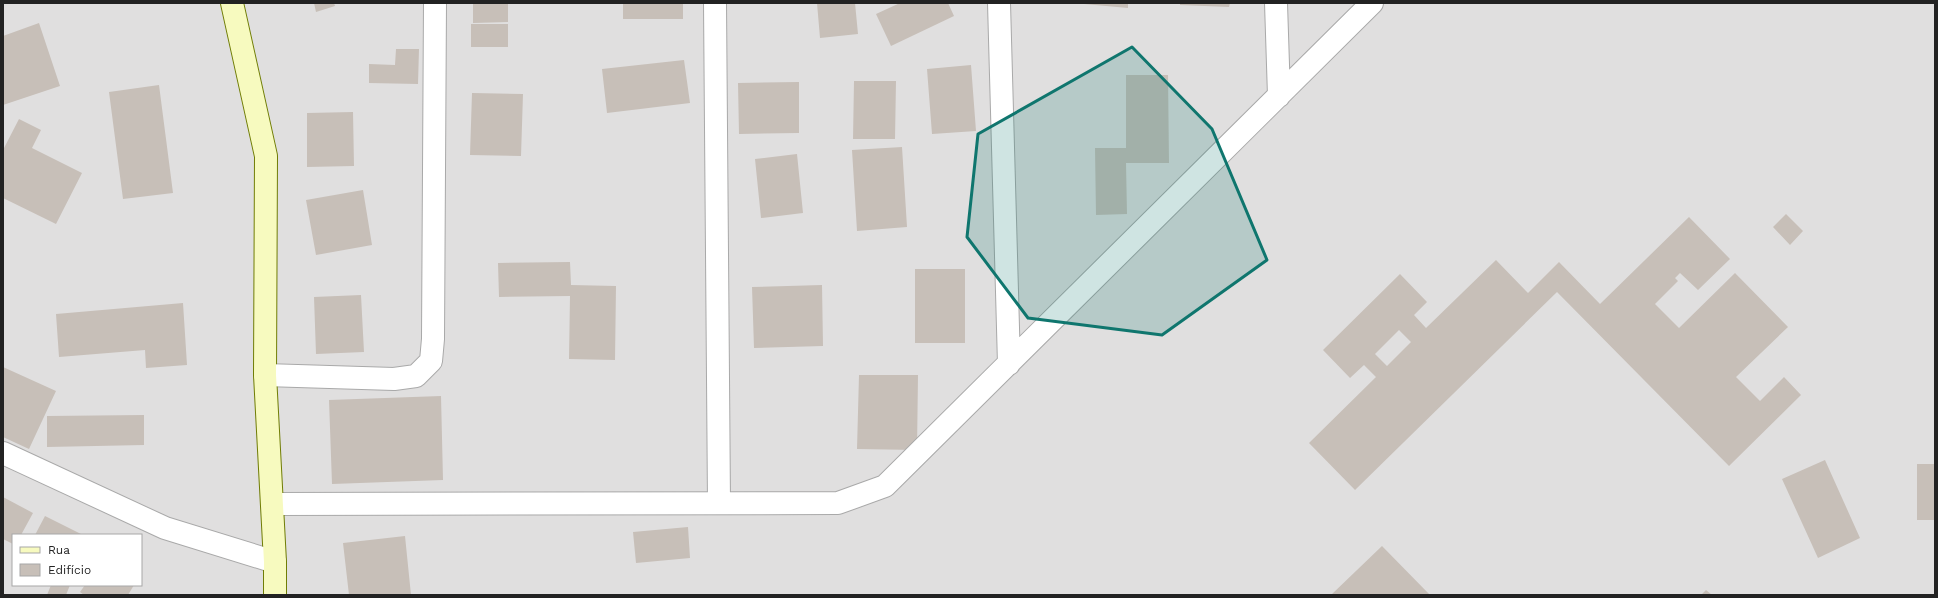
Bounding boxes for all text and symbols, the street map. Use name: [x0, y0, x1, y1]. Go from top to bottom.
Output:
legend: [12, 534, 142, 586]
text: Rua: [48, 543, 70, 557]
text: Edifício: [48, 563, 91, 577]

